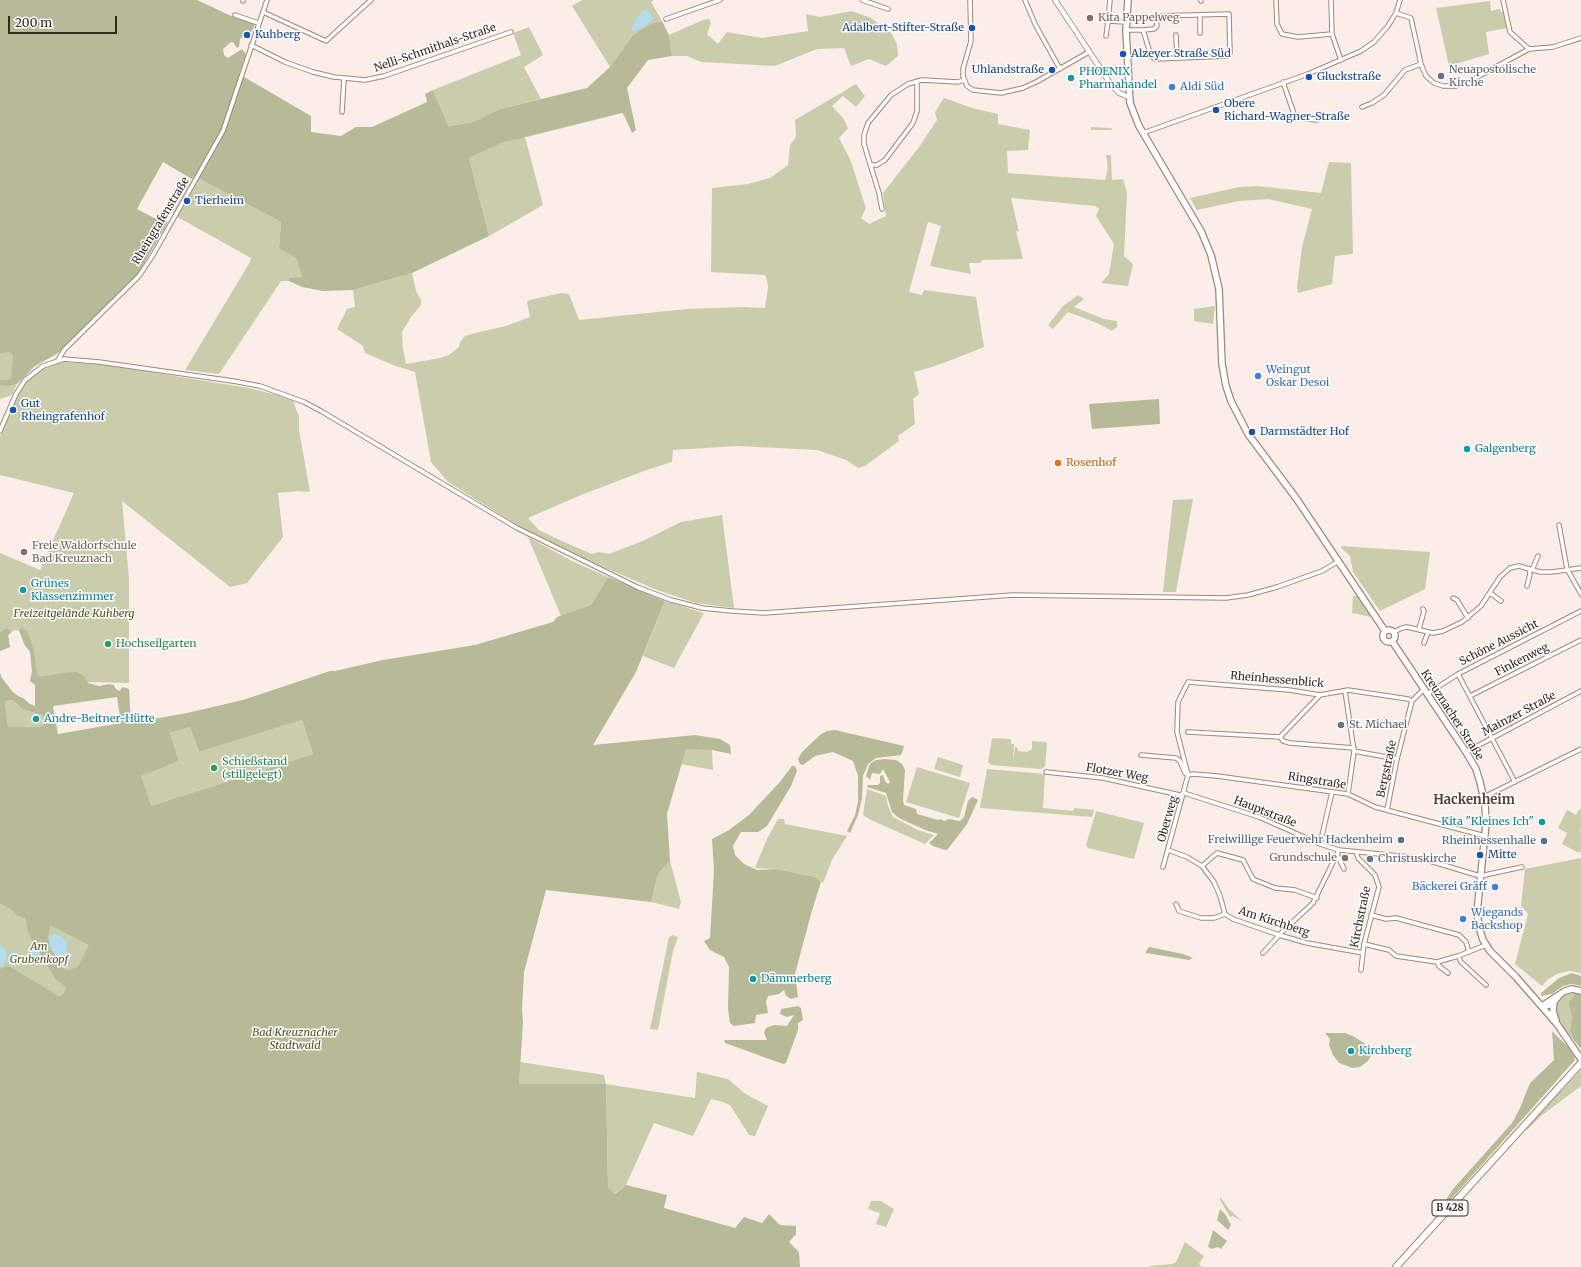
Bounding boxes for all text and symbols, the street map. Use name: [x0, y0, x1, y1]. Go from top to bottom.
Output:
scale bar: [10, 8, 119, 34]
place label: Kita Pappelweg: [1098, 11, 1179, 25]
marker: Kita Pappelweg: [1085, 13, 1095, 23]
text: 200 m: [15, 15, 52, 30]
street label: Nelli-Schmithals-Straße: [372, 21, 498, 75]
place label: Adalbert-Stifter-Straße: [842, 21, 964, 35]
marker: Adalbert-Stifter-Straße: [967, 23, 977, 33]
place label: Kuhberg: [255, 28, 300, 42]
marker: Kuhberg: [242, 30, 252, 40]
place label: Alzeyer Straße Süd: [1131, 47, 1231, 61]
marker: Alzeyer Straße Süd: [1118, 49, 1128, 59]
place label: Uhlandstraße: [972, 63, 1044, 77]
place label: Neuapostolische Kirche: [1449, 63, 1536, 89]
marker: Uhlandstraße: [1047, 65, 1057, 75]
place label: PHOENIX Pharmahandel: [1079, 65, 1157, 91]
place label: Gluckstraße: [1317, 70, 1381, 84]
marker: Neuapostolische Kirche: [1436, 71, 1446, 81]
marker: Gluckstraße: [1304, 72, 1314, 82]
marker: PHOENIX Pharmahandel: [1066, 73, 1076, 83]
place label: Aldi Süd: [1180, 80, 1224, 94]
marker: Aldi Süd: [1167, 82, 1177, 92]
place label: Obere Richard-Wagner-Straße: [1224, 97, 1350, 123]
marker: Obere Richard-Wagner-Straße: [1211, 105, 1221, 115]
street label: Rheingrafenstraße: [130, 175, 192, 267]
place label: Tierheim: [195, 194, 244, 208]
marker: Tierheim: [182, 196, 192, 206]
place label: Weingut Oskar Desoi: [1266, 363, 1329, 389]
marker: Weingut Oskar Desoi: [1253, 371, 1263, 381]
place label: Gut Rheingrafenhof: [21, 397, 105, 423]
marker: Gut Rheingrafenhof: [8, 405, 18, 415]
place label: Darmstädter Hof: [1260, 425, 1349, 439]
marker: Darmstädter Hof: [1247, 427, 1257, 437]
place label: Galgenberg: [1475, 442, 1536, 456]
marker: Galgenberg: [1462, 444, 1472, 454]
place label: Rosenhof: [1066, 456, 1116, 470]
marker: Rosenhof: [1053, 458, 1063, 468]
place label: Freie Waldorfschule Bad Kreuznach: [32, 539, 137, 565]
marker: Freie Waldorfschule Bad Kreuznach: [19, 547, 29, 557]
place label: Grünes Klassenzimmer: [31, 577, 114, 603]
marker: Grünes Klassenzimmer: [18, 585, 28, 595]
park label: Freizeitgelände Kuhberg: [14, 607, 134, 621]
street label: Schöne Aussicht: [1457, 617, 1541, 669]
place label: Hochseilgarten: [116, 637, 197, 651]
marker: Hochseilgarten: [103, 639, 113, 649]
street label: Finkenweg: [1493, 641, 1551, 679]
street label: Kreuznacher Straße: [1418, 667, 1486, 763]
street label: Rheinhessenblick: [1230, 669, 1324, 691]
street label: Mainzer Straße: [1480, 689, 1558, 739]
place label: Andre-Beitner-Hütte: [44, 712, 154, 726]
marker: Andre-Beitner-Hütte: [31, 714, 41, 724]
place label: St. Michael: [1349, 718, 1407, 732]
marker: St. Michael: [1336, 720, 1346, 730]
street label: Bergstraße: [1374, 739, 1400, 799]
place label: Schießstand (stillgelegt): [222, 755, 287, 781]
street label: Flotzer Weg: [1085, 761, 1149, 785]
marker: Schießstand (stillgelegt): [209, 763, 219, 773]
street label: Ringstraße: [1287, 770, 1347, 792]
district label: Hackenheim: [1433, 792, 1515, 808]
street label: Oberweg: [1155, 794, 1181, 844]
street label: Hauptstraße: [1232, 794, 1298, 830]
place label: Kita "Kleines Ich": [1441, 815, 1534, 829]
marker: Kita "Kleines Ich": [1537, 817, 1547, 827]
place label: Freiwillige Feuerwehr Hackenheim: [1208, 833, 1393, 847]
place label: Rheinhessenhalle: [1442, 834, 1536, 848]
marker: Freiwillige Feuerwehr Hackenheim: [1396, 835, 1406, 845]
marker: Rheinhessenhalle: [1539, 836, 1549, 846]
place label: Mitte: [1488, 848, 1516, 862]
marker: Mitte: [1475, 850, 1485, 860]
place label: Grundschule: [1270, 851, 1337, 865]
place label: Christuskirche: [1378, 852, 1456, 866]
marker: Grundschule: [1340, 853, 1350, 863]
marker: Christuskirche: [1365, 854, 1375, 864]
place label: Bäckerei Gräff: [1412, 880, 1487, 894]
marker: Bäckerei Gräff: [1490, 882, 1500, 892]
street label: Kirchstraße: [1348, 885, 1374, 949]
street label: Am Kirchberg: [1237, 904, 1311, 940]
place label: Wiegands Backshop: [1471, 906, 1523, 932]
marker: Wiegands Backshop: [1458, 914, 1468, 924]
park label: Am Grubenkopf: [10, 940, 68, 966]
place label: Dämmerberg: [761, 972, 832, 986]
marker: Dämmerberg: [748, 974, 758, 984]
park label: Bad Kreuznacher Stadtwald: [252, 1026, 338, 1052]
place label: Kirchberg: [1359, 1044, 1412, 1058]
marker: Kirchberg: [1346, 1046, 1356, 1056]
road number: B 428: [1432, 1200, 1468, 1216]

